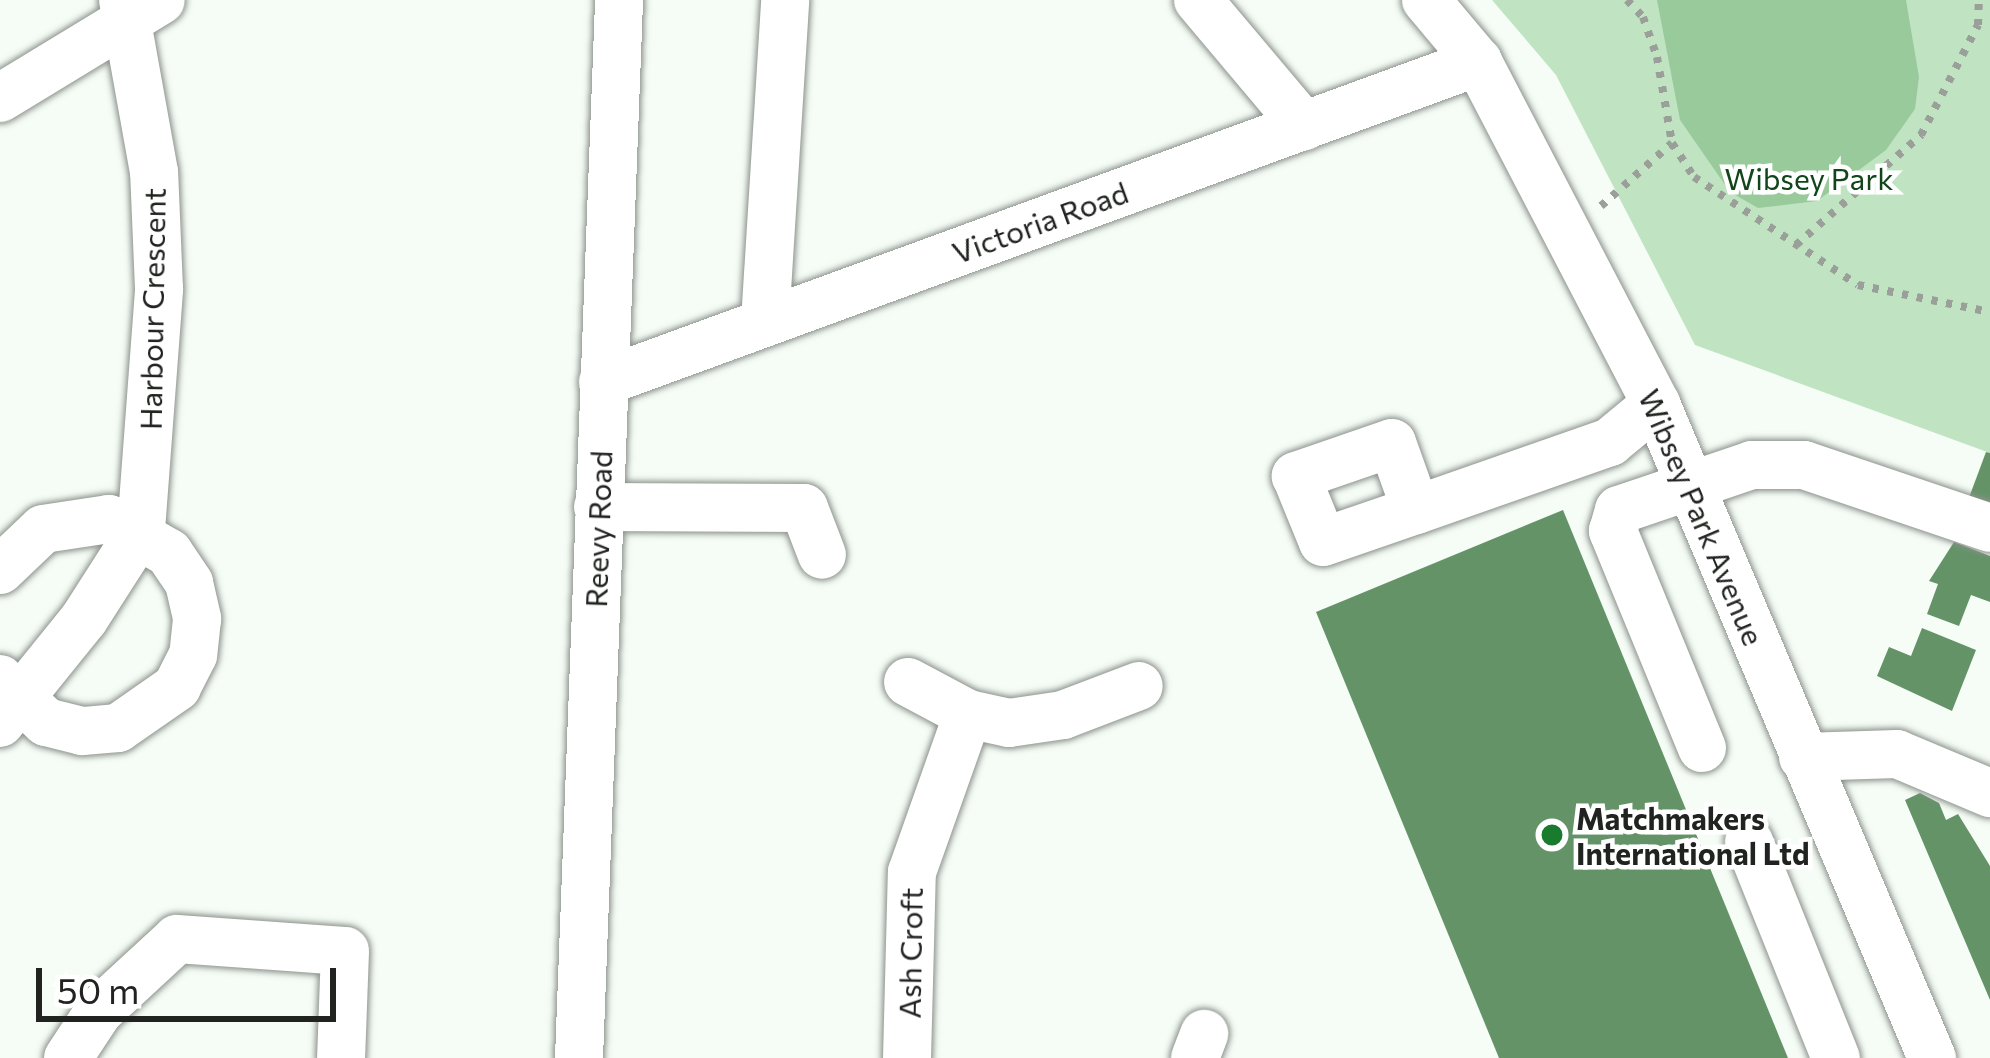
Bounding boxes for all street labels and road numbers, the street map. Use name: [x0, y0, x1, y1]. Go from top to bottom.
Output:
street label: Victoria Road: [947, 174, 1133, 270]
street label: Harbour Crescent: [132, 188, 172, 430]
street label: Wibsey Park Avenue: [1632, 384, 1772, 650]
street label: Reevy Road: [577, 450, 619, 608]
street label: Ash Croft: [891, 887, 929, 1019]

